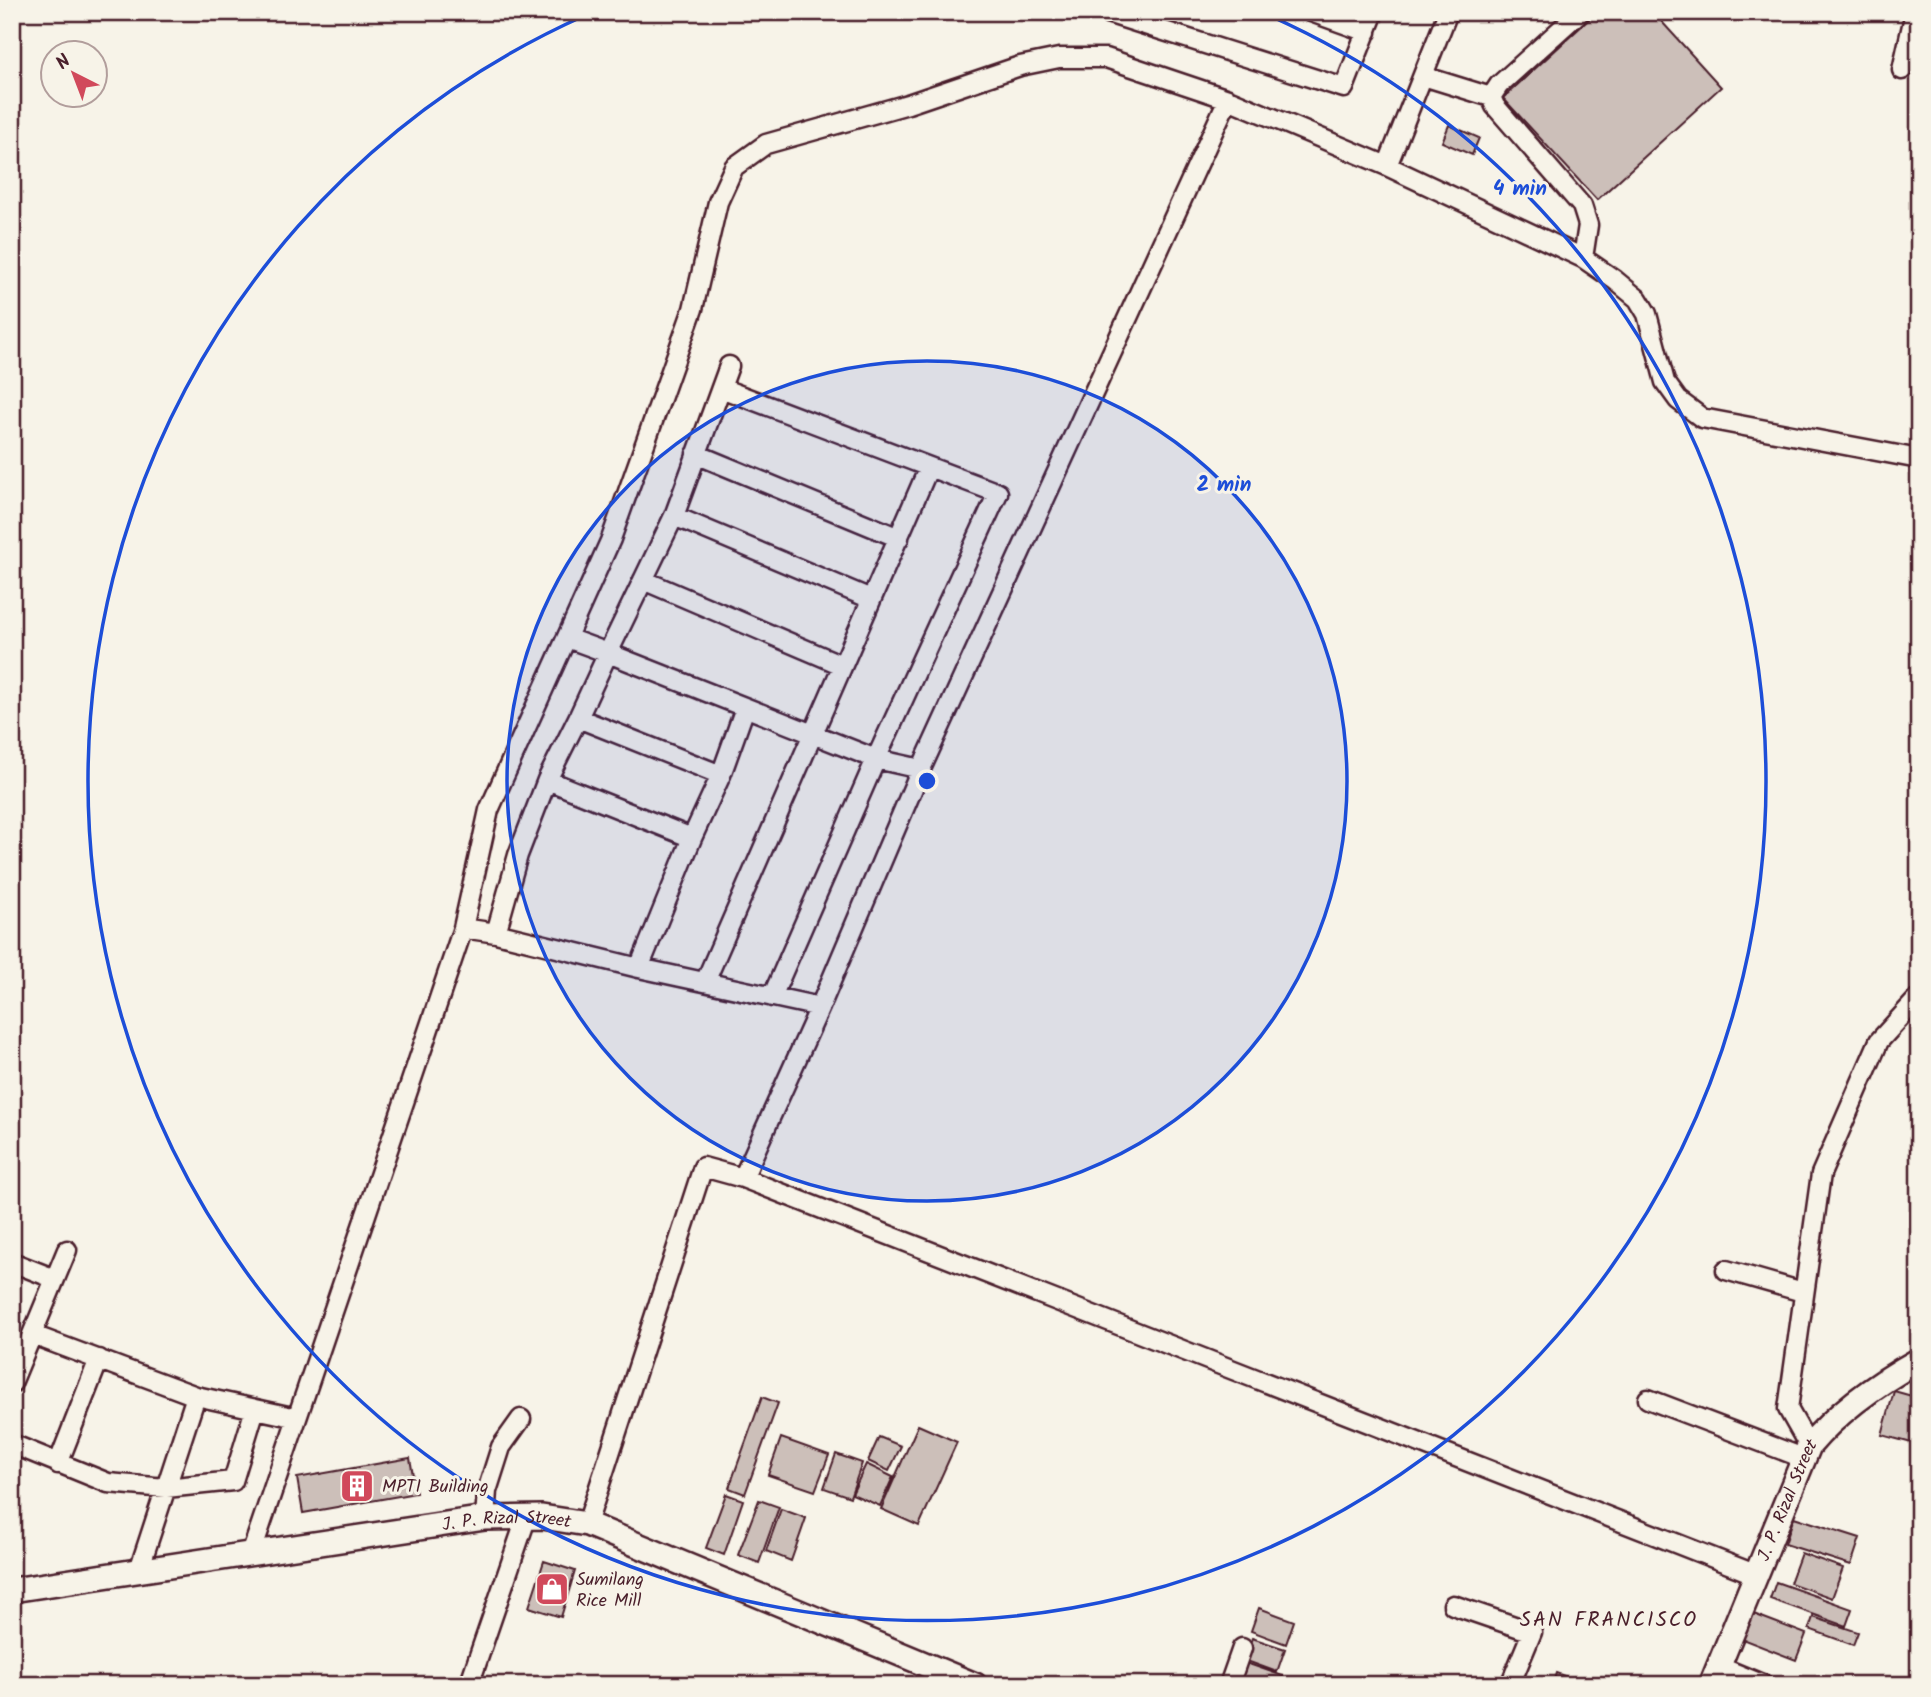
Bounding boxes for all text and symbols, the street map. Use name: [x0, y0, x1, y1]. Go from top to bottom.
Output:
north arrow: [38, 38, 108, 108]
text: N: [49, 48, 78, 78]
text: 4 min: [1493, 173, 1547, 206]
text: 2 min: [1197, 469, 1251, 502]
centre of rings: [915, 769, 939, 793]
street label: J. P. Rizal Street: [1750, 1432, 1826, 1566]
building icon: MPTI Building: [338, 1467, 376, 1505]
place label: MPTI Building: [382, 1473, 489, 1502]
street label: J. P. Rizal Street: [440, 1504, 574, 1540]
place label: Sumilang Rice Mill: [576, 1566, 644, 1616]
shop icon: Sumilang Rice Mill: [533, 1570, 571, 1608]
district label: SAN FRANCISCO: [1520, 1604, 1698, 1637]

